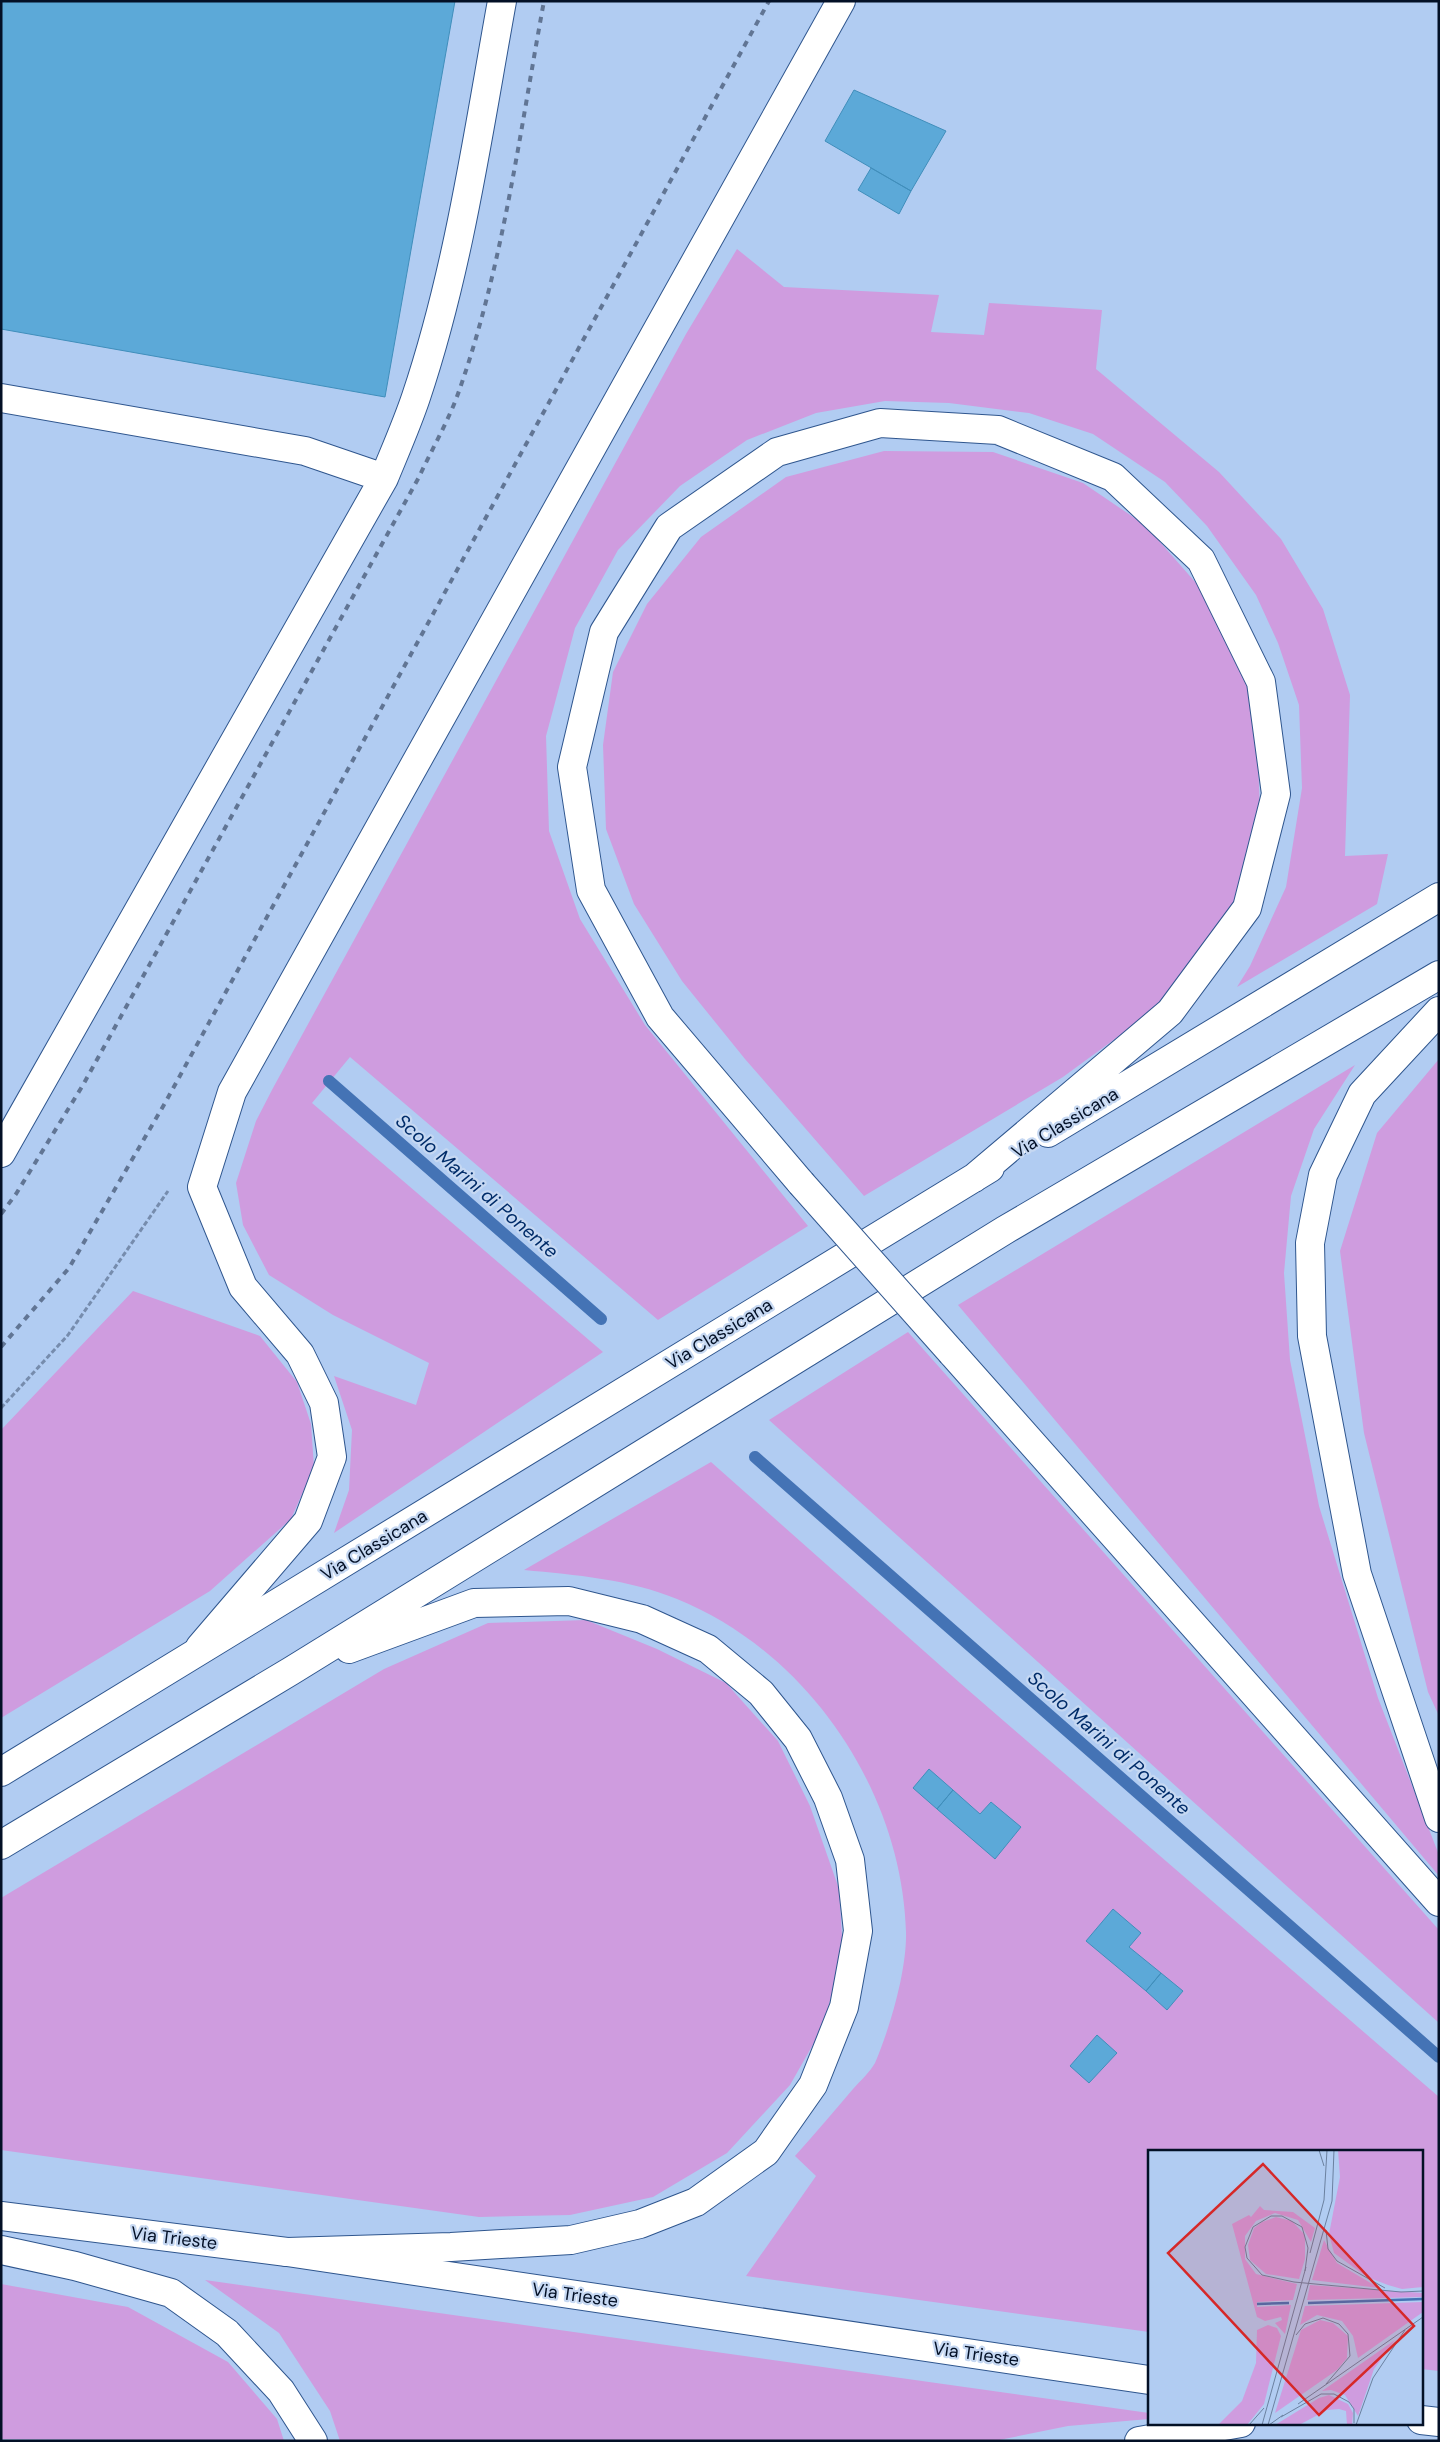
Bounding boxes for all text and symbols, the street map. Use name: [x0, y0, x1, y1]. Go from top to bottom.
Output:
street label: Via Classicana: [1007, 1082, 1123, 1164]
water label: Scolo Marini di Ponente: [390, 1108, 564, 1264]
street label: Via Classicana: [661, 1293, 777, 1375]
street label: Via Classicana: [316, 1504, 432, 1586]
water label: Scolo Marini di Ponente: [1022, 1665, 1196, 1821]
inset map: [1148, 2150, 1422, 2424]
street label: Via Trieste: [129, 2221, 219, 2255]
street label: Via Trieste: [530, 2277, 620, 2313]
street label: Via Trieste: [931, 2336, 1021, 2372]

